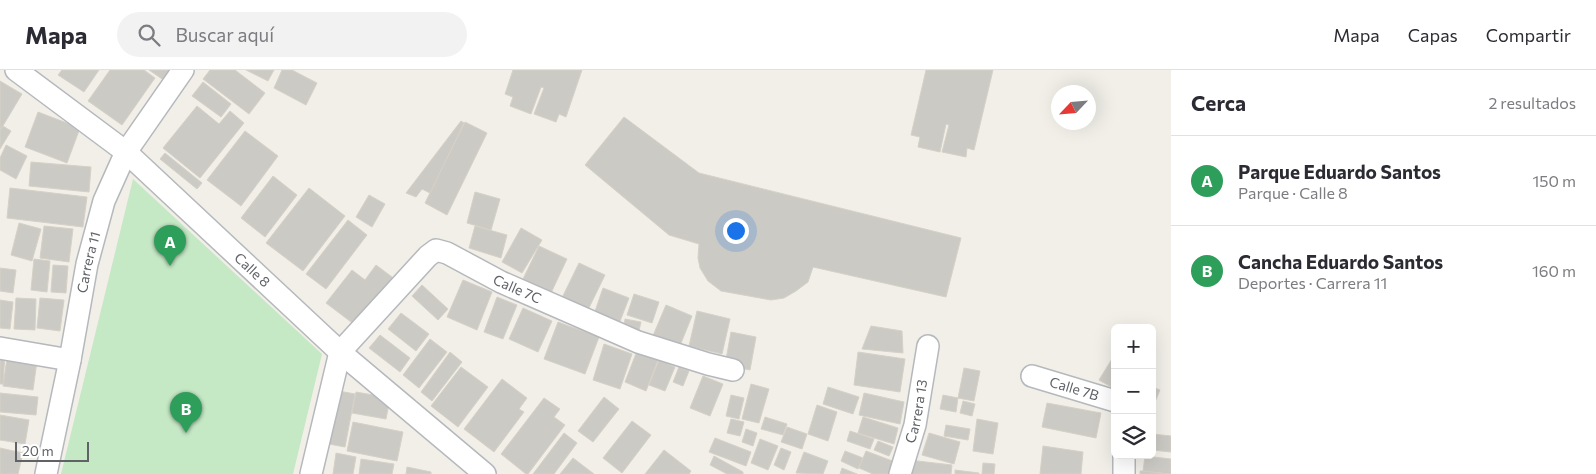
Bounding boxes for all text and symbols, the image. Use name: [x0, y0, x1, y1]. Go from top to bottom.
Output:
search box: [117, 12, 467, 57]
text: Mapa: [25, 20, 87, 49]
icon: search: [135, 21, 163, 49]
text: Buscar aquí: [175, 23, 274, 46]
text: Mapa: [1333, 24, 1380, 46]
text: Capas: [1408, 24, 1458, 46]
text: Compartir: [1486, 24, 1571, 46]
north arrow: [1051, 85, 1096, 130]
text: Cerca: [1191, 90, 1246, 115]
text: 2 resultados: [1488, 93, 1576, 112]
text: Parque Eduardo Santos: [1238, 160, 1441, 183]
text: A: [1201, 171, 1213, 190]
text: 150 m: [1533, 171, 1576, 190]
text: Parque · Calle 8: [1238, 183, 1348, 202]
your location: [723, 218, 749, 244]
pin: A: [154, 225, 186, 266]
street label: Carrera 11: [73, 229, 103, 294]
street label: Calle 8: [231, 249, 274, 290]
text: Cancha Eduardo Santos: [1238, 250, 1443, 273]
text: B: [1202, 261, 1212, 280]
text: 160 m: [1532, 261, 1576, 280]
street label: Calle 7C: [490, 270, 544, 307]
text: Deportes · Carrera 11: [1238, 273, 1387, 292]
map controls: [1111, 324, 1156, 459]
button: +: [1111, 324, 1156, 369]
button: −: [1111, 369, 1156, 414]
street label: Calle 7B: [1048, 373, 1101, 404]
street label: Carrera 13: [901, 378, 930, 445]
pin: B: [170, 392, 202, 433]
button: layers: [1111, 414, 1156, 459]
scale bar: [15, 439, 89, 462]
text: 20 m: [22, 442, 54, 459]

